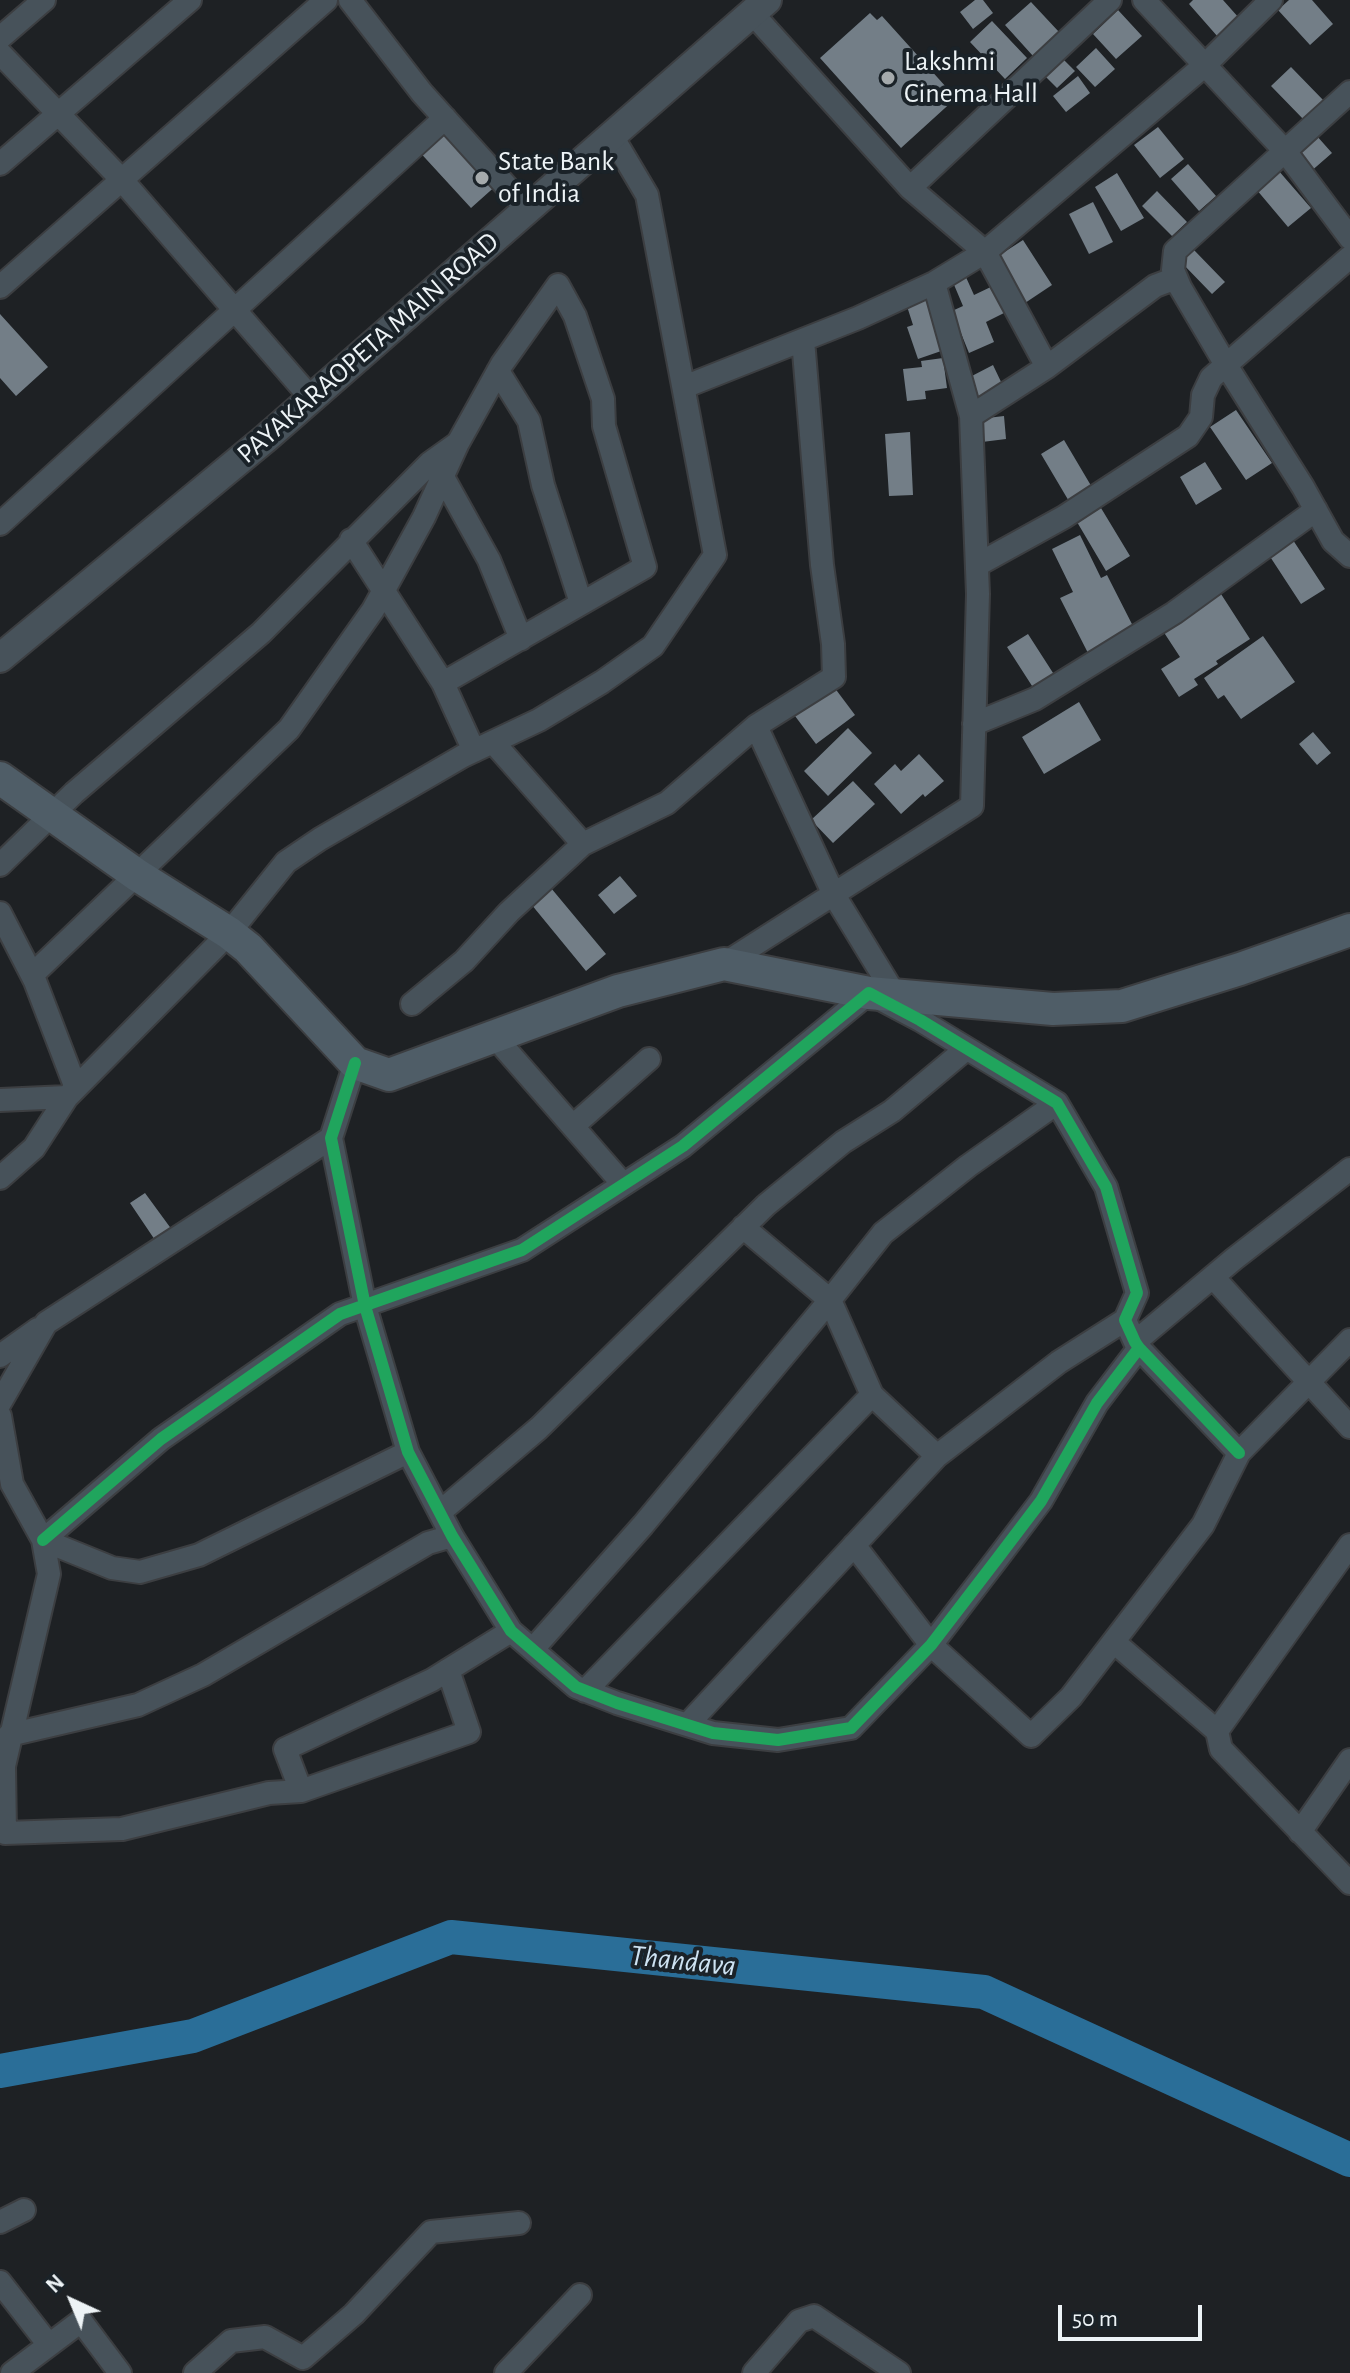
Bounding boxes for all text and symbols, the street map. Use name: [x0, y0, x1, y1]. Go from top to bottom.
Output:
place label: Lakshmi Cinema Hall: [904, 45, 1038, 111]
marker: Lakshmi Cinema Hall: [879, 69, 897, 87]
place label: State Bank of India: [498, 145, 614, 211]
marker: State Bank of India: [473, 169, 491, 187]
street label: PAYAKARAOPETA MAIN ROAD: [230, 225, 506, 471]
water label: Thandava: [628, 1938, 738, 1984]
north arrow: [32, 2261, 112, 2341]
text: N: [42, 2271, 68, 2297]
scale bar: [1062, 2289, 1206, 2339]
text: 50 m: [1072, 2307, 1118, 2331]

